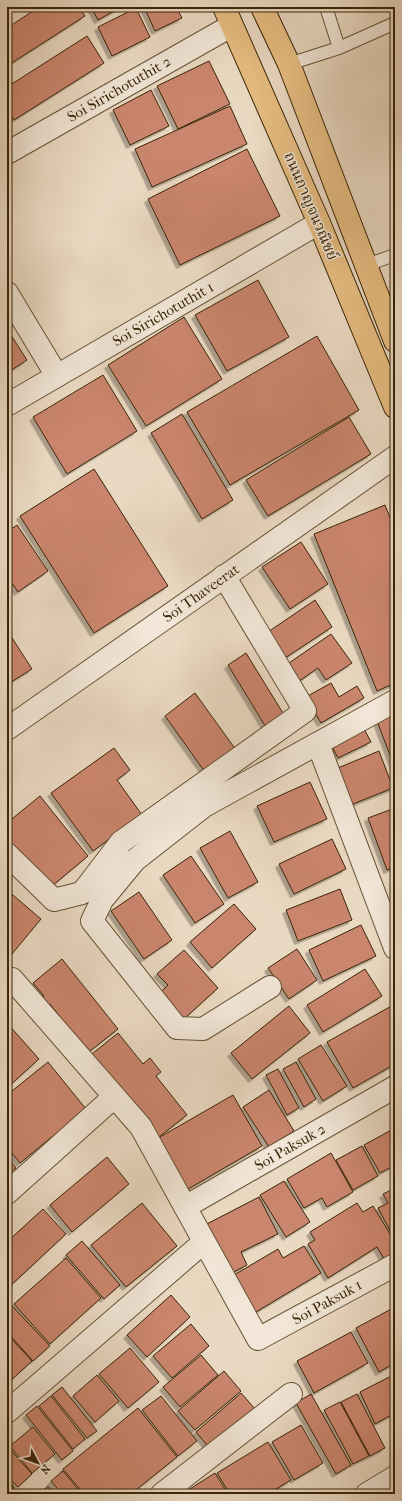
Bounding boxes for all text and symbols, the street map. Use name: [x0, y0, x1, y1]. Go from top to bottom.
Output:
street label: Soi Sirichotuthit 2: [64, 52, 174, 126]
street label: ถนนกาญจนวณิชย์: [280, 149, 343, 263]
street label: Soi Sirichotuthit 1: [109, 278, 217, 350]
street label: Soi Thaveerat: [159, 560, 243, 626]
street label: Soi Paksuk 2: [251, 1119, 329, 1175]
street label: Soi Paksuk 1: [289, 1276, 365, 1328]
north arrow: [18, 1443, 58, 1483]
text: N: [37, 1462, 53, 1477]

